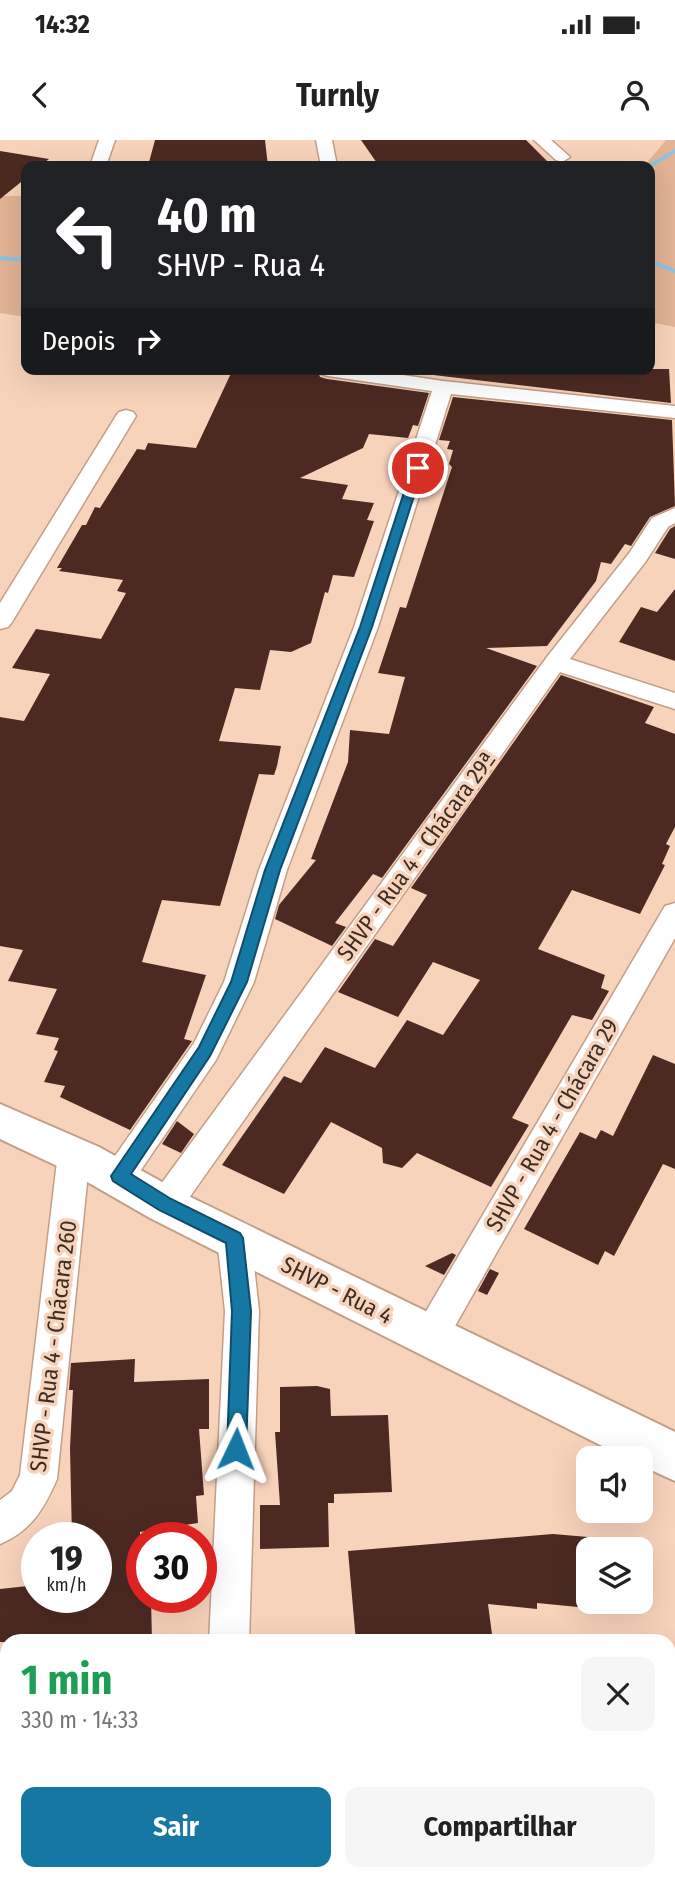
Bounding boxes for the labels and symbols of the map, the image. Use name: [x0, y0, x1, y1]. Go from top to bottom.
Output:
pin: [388, 438, 448, 498]
street label: SHVP - Rua 4 - Chácara 29ª: [331, 746, 501, 966]
street label: SHVP - Rua 4 - Chácara 29: [480, 1014, 624, 1236]
street label: SHVP - Rua 4 - Chácara 260: [24, 1219, 82, 1473]
street label: SHVP - Rua 4: [277, 1250, 397, 1330]
position arrow: [199, 1412, 273, 1486]
speed limit sign: 30: [126, 1522, 217, 1613]

